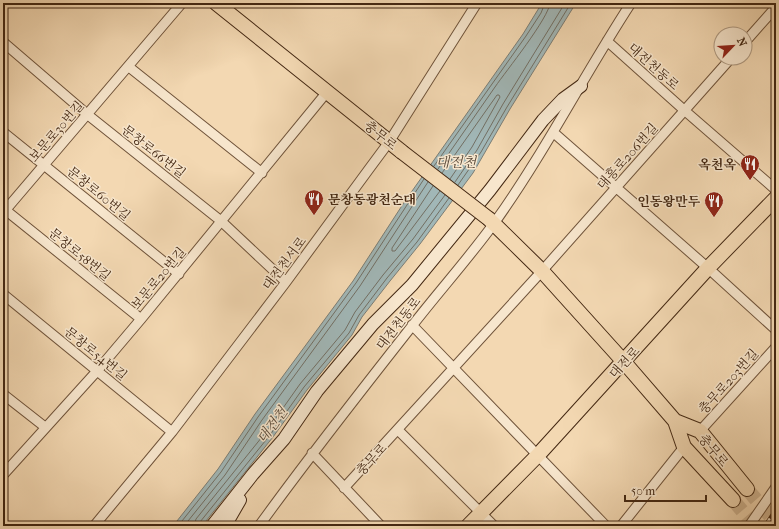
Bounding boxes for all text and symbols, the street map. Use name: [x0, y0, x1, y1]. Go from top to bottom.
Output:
north arrow: [713, 26, 753, 66]
text: N: [734, 35, 750, 49]
street label: 대전천동로: [625, 40, 682, 93]
street label: 보문로30번길: [26, 98, 87, 165]
street label: 충무로: [361, 118, 400, 153]
street label: 대흥로206번길: [594, 120, 661, 192]
street label: 문창로66번길: [119, 122, 189, 181]
restaurant icon: 옥천옥: [739, 153, 761, 181]
water label: 대전천: [436, 154, 478, 171]
place label: 옥천옥: [698, 157, 736, 172]
street label: 문창로60번길: [64, 163, 133, 223]
restaurant icon: 문창동광천순대: [303, 188, 325, 216]
restaurant icon: 인동왕만두: [703, 190, 725, 218]
place label: 문창동광천순대: [328, 192, 416, 207]
place label: 인동왕만두: [637, 194, 700, 209]
street label: 문창로58번길: [46, 225, 114, 284]
street label: 대전천서로: [260, 233, 310, 293]
street label: 보문로20번길: [128, 244, 189, 313]
street label: 대전천동로: [373, 294, 424, 353]
street label: 문창로54번길: [61, 324, 130, 383]
street label: 대전로: [606, 343, 643, 381]
street label: 충무로203번길: [695, 346, 761, 417]
water label: 대전천: [254, 403, 292, 447]
street label: 충무로: [696, 431, 732, 470]
street label: 충무로: [353, 440, 390, 478]
scale bar: [625, 477, 706, 503]
text: 50 m: [631, 484, 655, 498]

